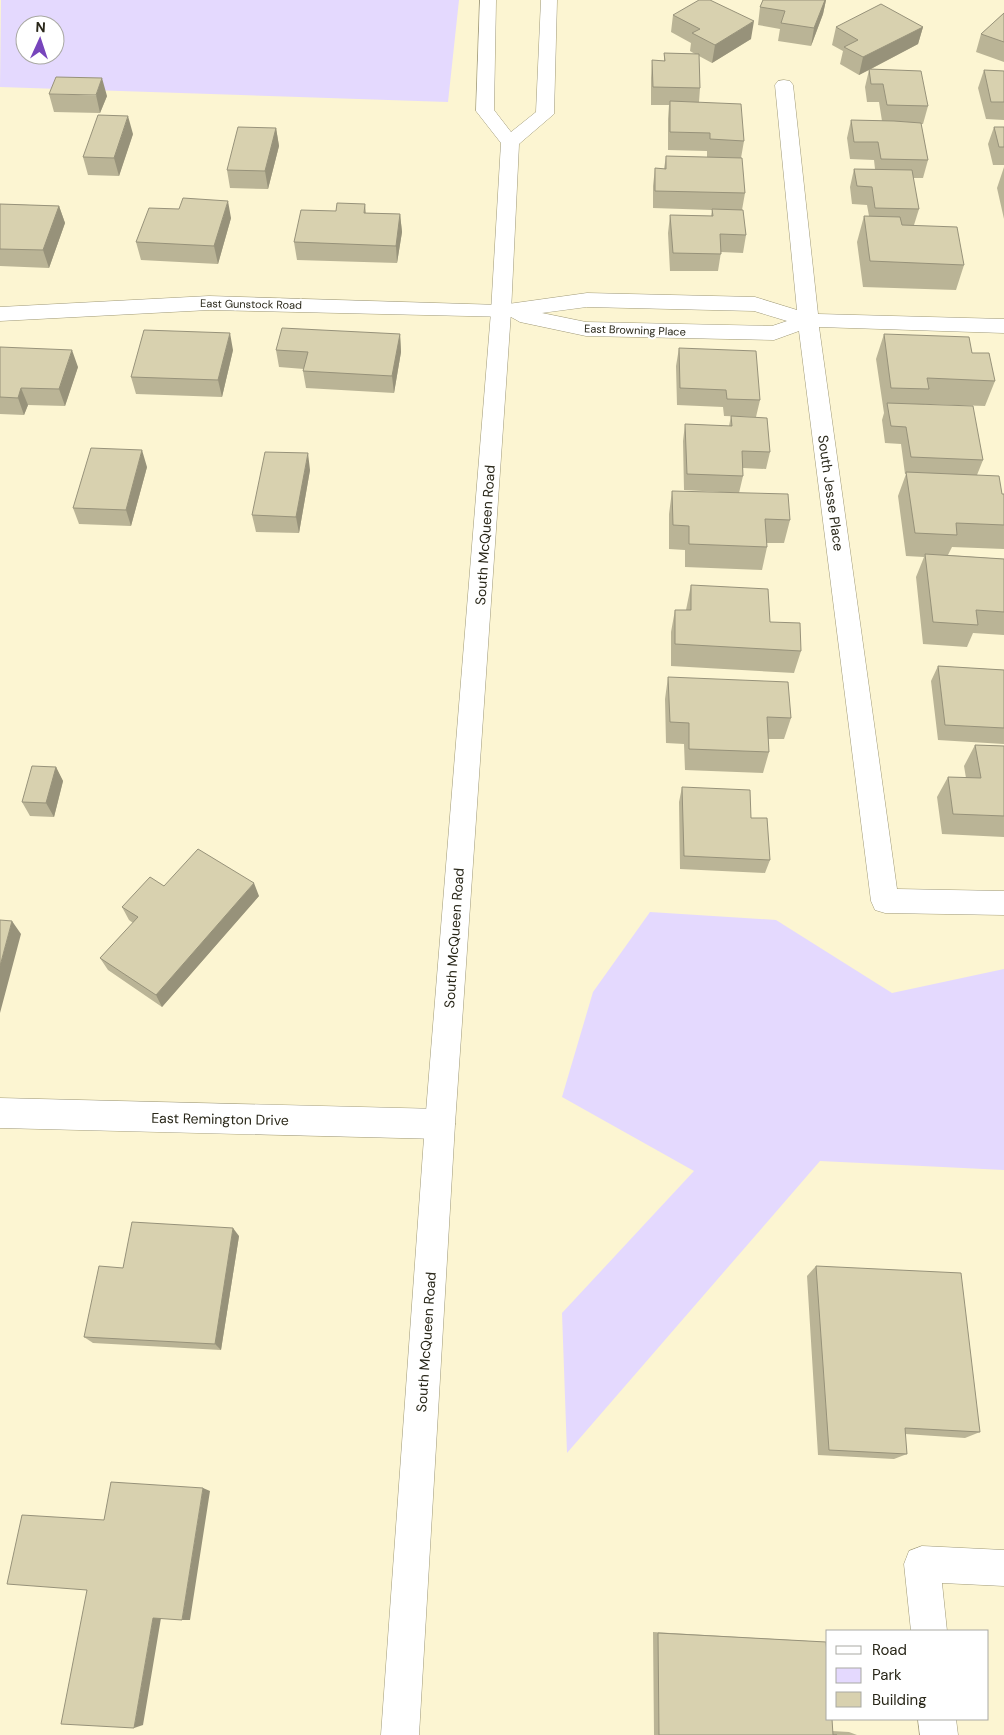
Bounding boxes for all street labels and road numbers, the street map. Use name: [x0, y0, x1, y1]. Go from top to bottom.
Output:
street label: East Gunstock Road: [200, 296, 302, 312]
street label: East Browning Place: [584, 321, 686, 339]
street label: South Jesse Place: [814, 434, 848, 552]
street label: South McQueen Road: [471, 464, 499, 606]
street label: South McQueen Road: [440, 867, 468, 1009]
street label: East Remington Drive: [151, 1109, 289, 1129]
street label: South McQueen Road: [412, 1271, 440, 1413]

